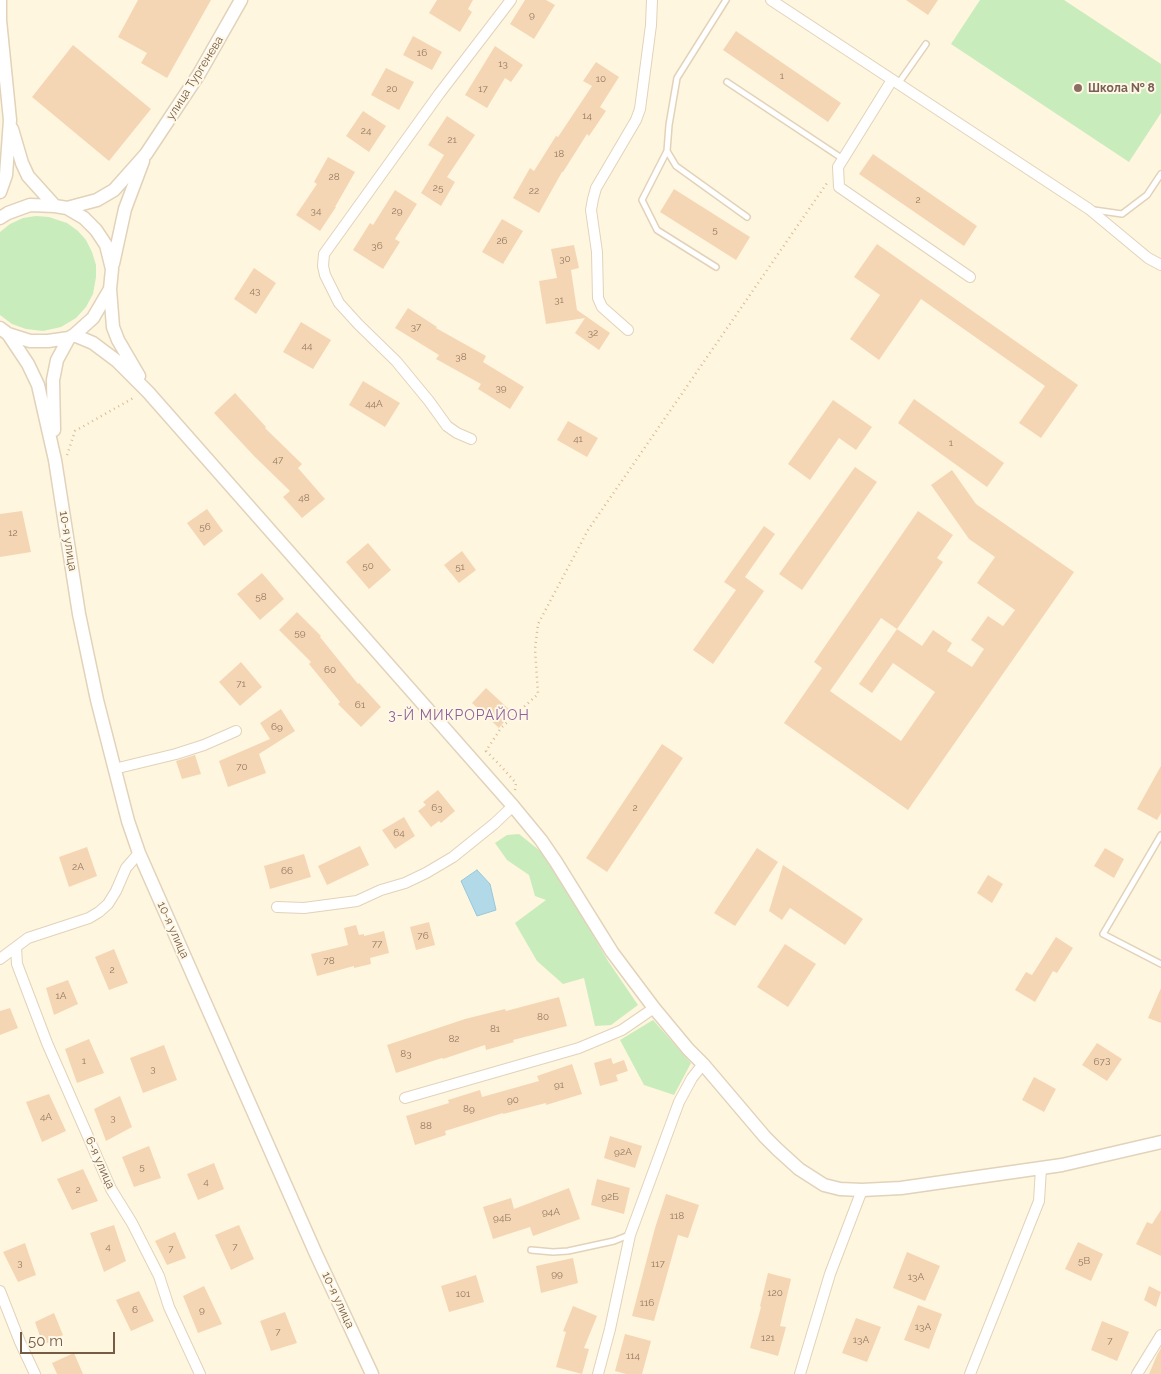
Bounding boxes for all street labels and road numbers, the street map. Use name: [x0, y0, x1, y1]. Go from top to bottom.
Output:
street label: улица Тургенева: [163, 33, 227, 123]
street label: 10-я улица: [56, 510, 80, 572]
street label: 10-я улица: [154, 899, 192, 961]
street label: 6-я улица: [82, 1135, 118, 1191]
street label: 10-я улица: [319, 1269, 357, 1331]

